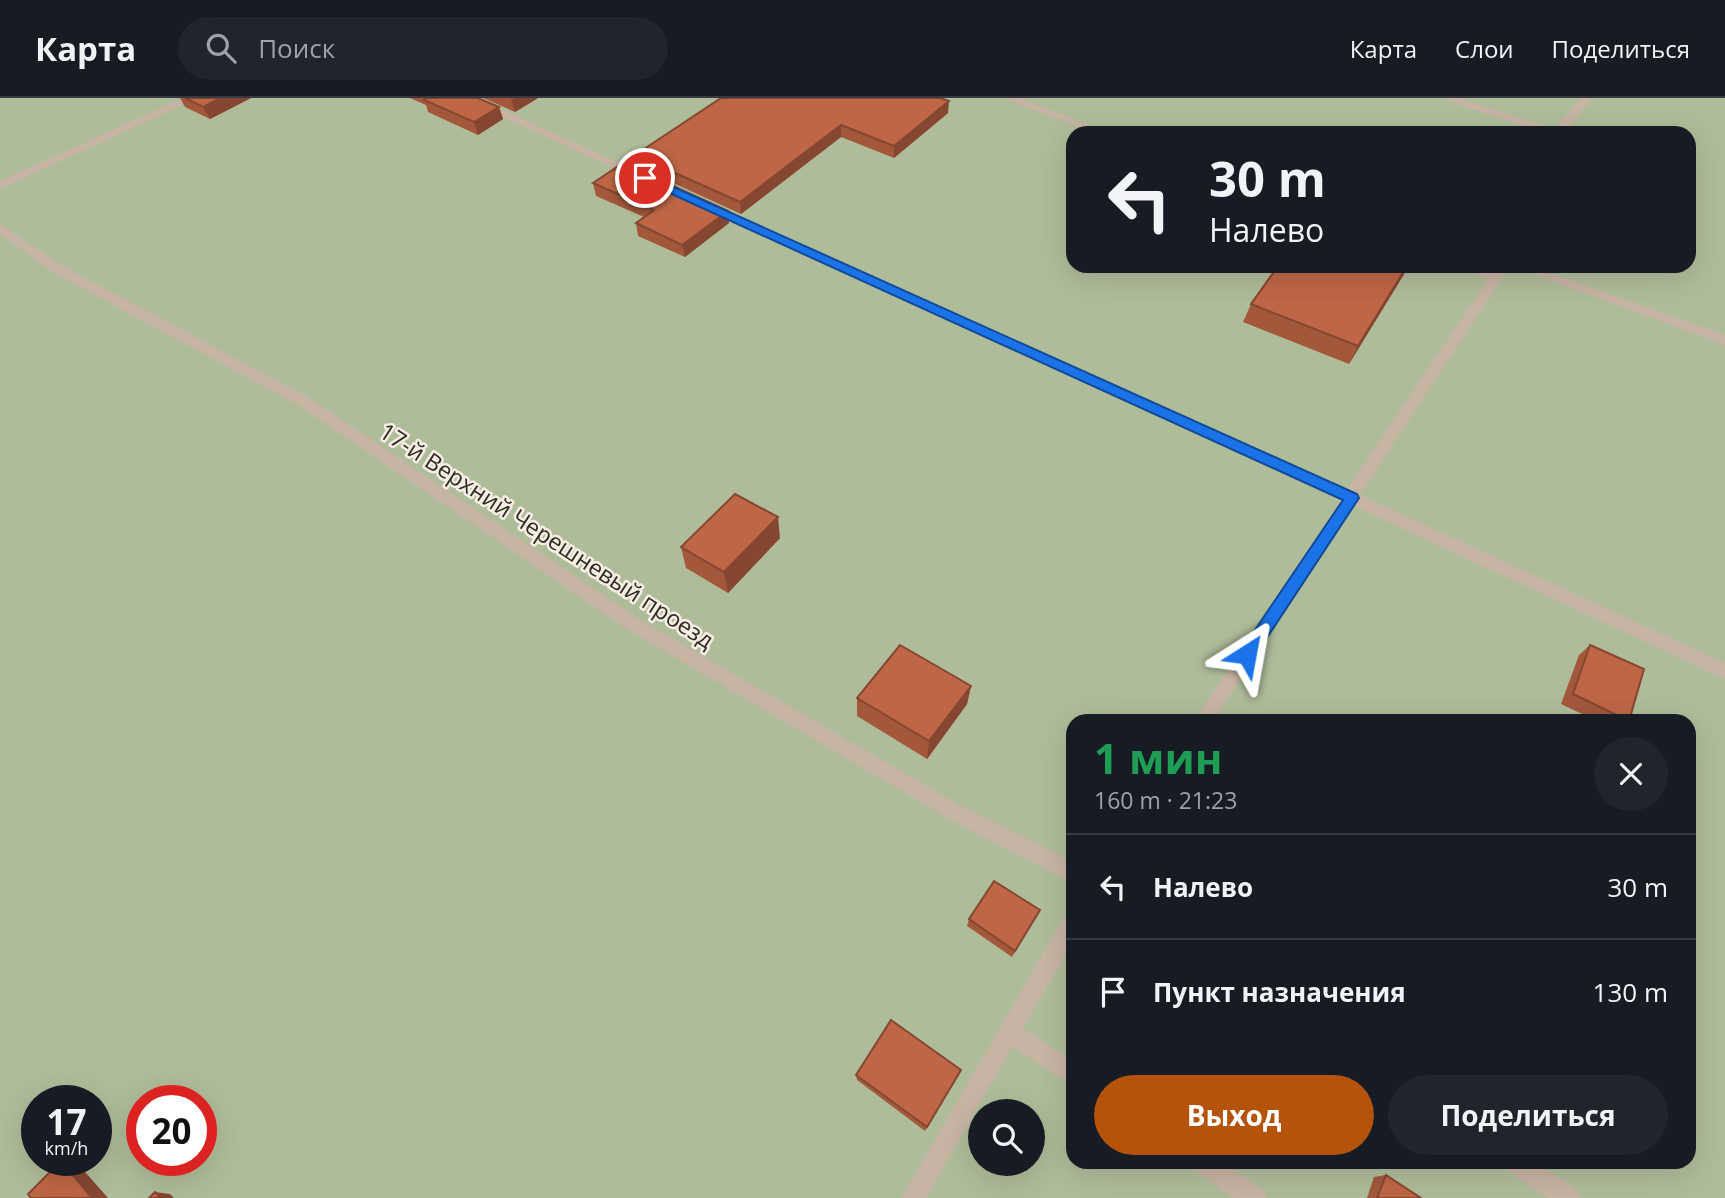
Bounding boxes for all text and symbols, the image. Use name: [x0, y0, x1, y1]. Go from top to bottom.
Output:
search box: [178, 17, 668, 80]
text: Карта: [35, 26, 136, 71]
icon: search: [202, 29, 240, 67]
text: Поиск: [258, 30, 335, 66]
text: Карта: [1350, 32, 1417, 65]
text: Слои: [1455, 32, 1514, 65]
text: Поделиться: [1552, 32, 1690, 65]
text: 30 m: [1209, 145, 1326, 211]
pin: [615, 148, 675, 208]
icon: left: [1094, 154, 1185, 245]
icon: arrive: [626, 159, 664, 197]
text: Налево: [1209, 208, 1324, 251]
street label: 17-й Верхний Черешневый проезд: [374, 415, 720, 655]
position arrow: [1210, 617, 1284, 691]
text: 1 мин: [1094, 729, 1222, 786]
button: close: [1594, 737, 1668, 811]
text: 160 m · 21:23: [1094, 784, 1237, 816]
icon: left: [1094, 868, 1132, 906]
text: Налево: [1153, 869, 1253, 905]
text: 30 m: [1607, 869, 1668, 905]
icon: arrive: [1094, 973, 1132, 1011]
text: Пункт назначения: [1153, 974, 1406, 1010]
text: 130 m: [1593, 974, 1668, 1010]
button: Выход: [1094, 1075, 1374, 1155]
button: Поделиться: [1388, 1075, 1668, 1155]
speed limit sign: 20: [126, 1085, 217, 1176]
text: 17: [46, 1098, 87, 1145]
map controls: [968, 1099, 1045, 1176]
button: search: [968, 1099, 1045, 1176]
text: km/h: [45, 1136, 88, 1160]

